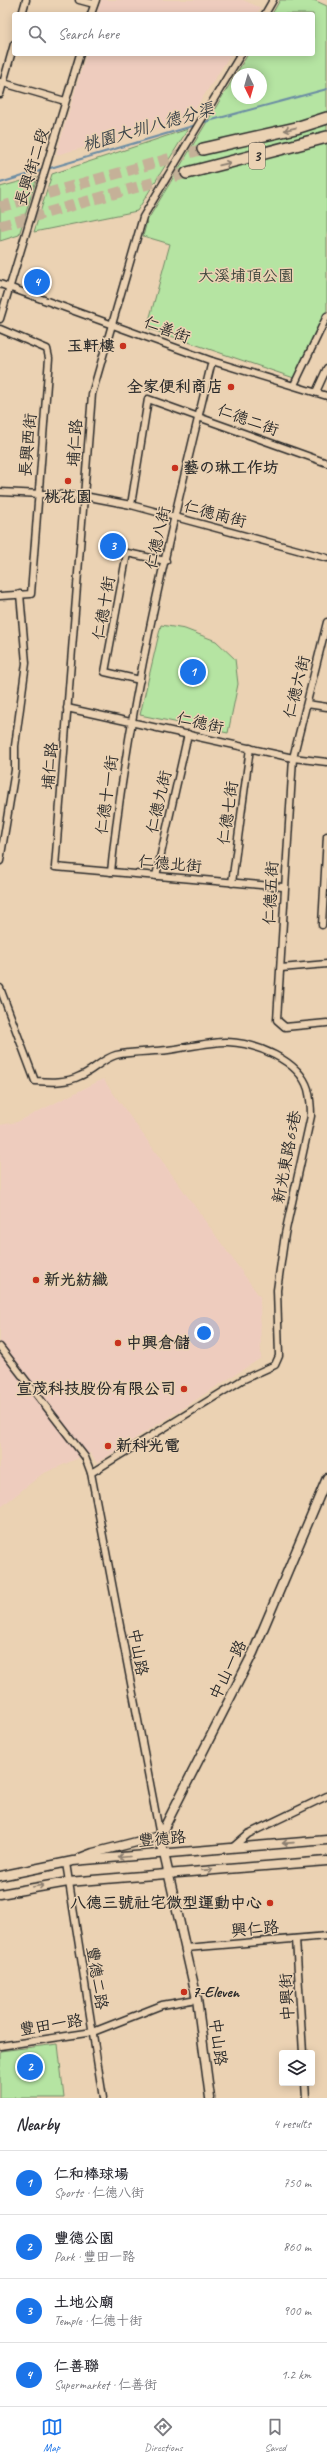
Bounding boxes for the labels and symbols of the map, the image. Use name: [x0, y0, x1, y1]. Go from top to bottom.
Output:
north arrow: [231, 68, 267, 104]
water label: 桃園大圳八德分渠: [80, 98, 218, 156]
street label: 長興街二段: [11, 126, 53, 208]
one-way arrow: [283, 126, 296, 134]
road number: 3: [249, 143, 265, 169]
one-way arrow: [218, 160, 231, 168]
park label: 大溪埔頂公園: [198, 266, 294, 286]
pin: 4: [24, 267, 50, 297]
street label: 仁善街: [141, 312, 193, 348]
place label: 玉軒樓: [67, 336, 115, 356]
marker: 玉軒樓: [118, 341, 128, 351]
place label: 全家便利商店: [127, 377, 223, 397]
marker: 全家便利商店: [226, 382, 236, 392]
street label: 仁德二街: [215, 400, 281, 440]
street label: 長興西街: [15, 412, 41, 478]
street label: 埔仁路: [63, 418, 87, 468]
place label: 藝の琳工作坊: [183, 458, 279, 478]
marker: 藝の琳工作坊: [170, 463, 180, 473]
marker: 桃花園: [63, 476, 73, 486]
place label: 桃花園: [44, 487, 92, 507]
street label: 仁德南街: [181, 496, 249, 532]
street label: 仁德八街: [141, 505, 175, 571]
pin: 3: [100, 531, 126, 561]
street label: 仁德十街: [89, 575, 119, 641]
street label: 仁德六街: [280, 654, 314, 720]
pin: 1: [180, 657, 206, 687]
street label: 仁德街: [174, 708, 226, 738]
street label: 埔仁路: [38, 741, 62, 791]
street label: 仁德十一街: [92, 754, 122, 836]
street label: 仁德九街: [142, 769, 176, 835]
street label: 仁德七街: [214, 780, 242, 846]
street label: 仁德北街: [137, 851, 203, 877]
street label: 仁德五街: [259, 861, 283, 925]
street label: 新光東路63巷: [268, 1109, 306, 1205]
place label: 新光紡織: [44, 1270, 108, 1290]
marker: 新光紡織: [31, 1275, 41, 1285]
your location: [194, 1323, 214, 1343]
place label: 中興倉儲: [126, 1333, 190, 1353]
marker: 中興倉儲: [113, 1338, 123, 1348]
place label: 宣茂科技股份有限公司: [16, 1379, 176, 1399]
marker: 宣茂科技股份有限公司: [179, 1384, 189, 1394]
place label: 新科光電: [116, 1436, 180, 1456]
marker: 新科光電: [103, 1441, 113, 1451]
street label: 中山路: [124, 1627, 152, 1677]
street label: 中山一路: [205, 1637, 251, 1703]
street label: 豐德路: [137, 1827, 187, 1851]
one-way arrow: [282, 1840, 295, 1847]
one-way arrow: [118, 1853, 131, 1860]
one-way arrow: [200, 1867, 213, 1874]
one-way arrow: [31, 1882, 44, 1890]
place label: 八德三號社宅微型運動中心: [70, 1893, 262, 1913]
marker: 八德三號社宅微型運動中心: [265, 1898, 275, 1908]
street label: 興仁路: [230, 1917, 280, 1941]
street label: 豐德二路: [82, 1945, 112, 2011]
street label: 中興街: [276, 1973, 298, 2021]
place label: 7-Eleven: [192, 1982, 241, 2002]
marker: 7-Eleven: [179, 1987, 189, 1997]
street label: 豐田一路: [18, 2010, 84, 2040]
street label: 中山路: [205, 2017, 231, 2067]
pin: 2: [17, 2052, 43, 2082]

